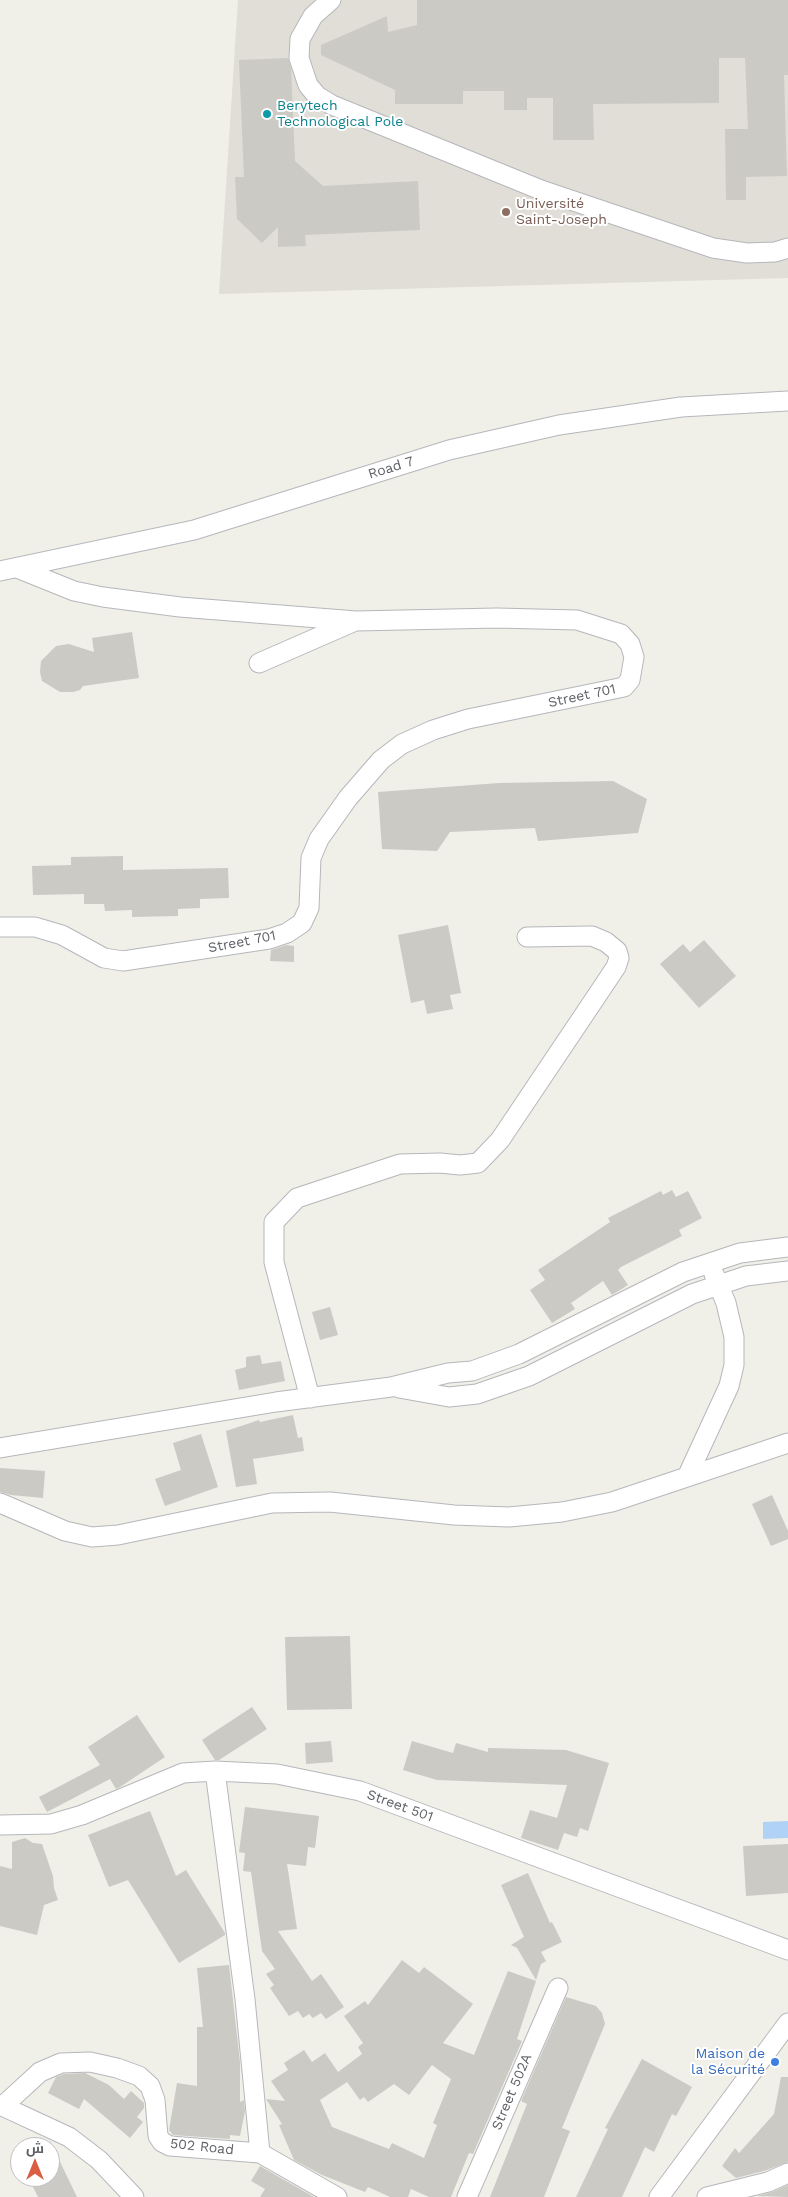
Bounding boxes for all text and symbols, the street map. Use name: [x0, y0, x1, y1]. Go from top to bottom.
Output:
place label: Berytech Technological Pole: [277, 98, 403, 130]
marker: Berytech Technological Pole: [261, 108, 273, 120]
place label: Université Saint-Joseph: [516, 196, 607, 228]
marker: Université Saint-Joseph: [500, 206, 512, 218]
street label: Road 7: [366, 453, 416, 483]
street label: Street 701: [547, 681, 617, 711]
street label: Street 701: [207, 927, 277, 957]
street label: Street 501: [365, 1786, 435, 1826]
place label: Maison de la Sécurité: [691, 2046, 765, 2078]
street label: Street 502A: [488, 2051, 536, 2133]
marker: Maison de la Sécurité: [769, 2056, 781, 2068]
street label: 502 Road: [169, 2135, 235, 2159]
north arrow: [10, 2137, 60, 2187]
text: ش: [26, 2140, 44, 2156]

